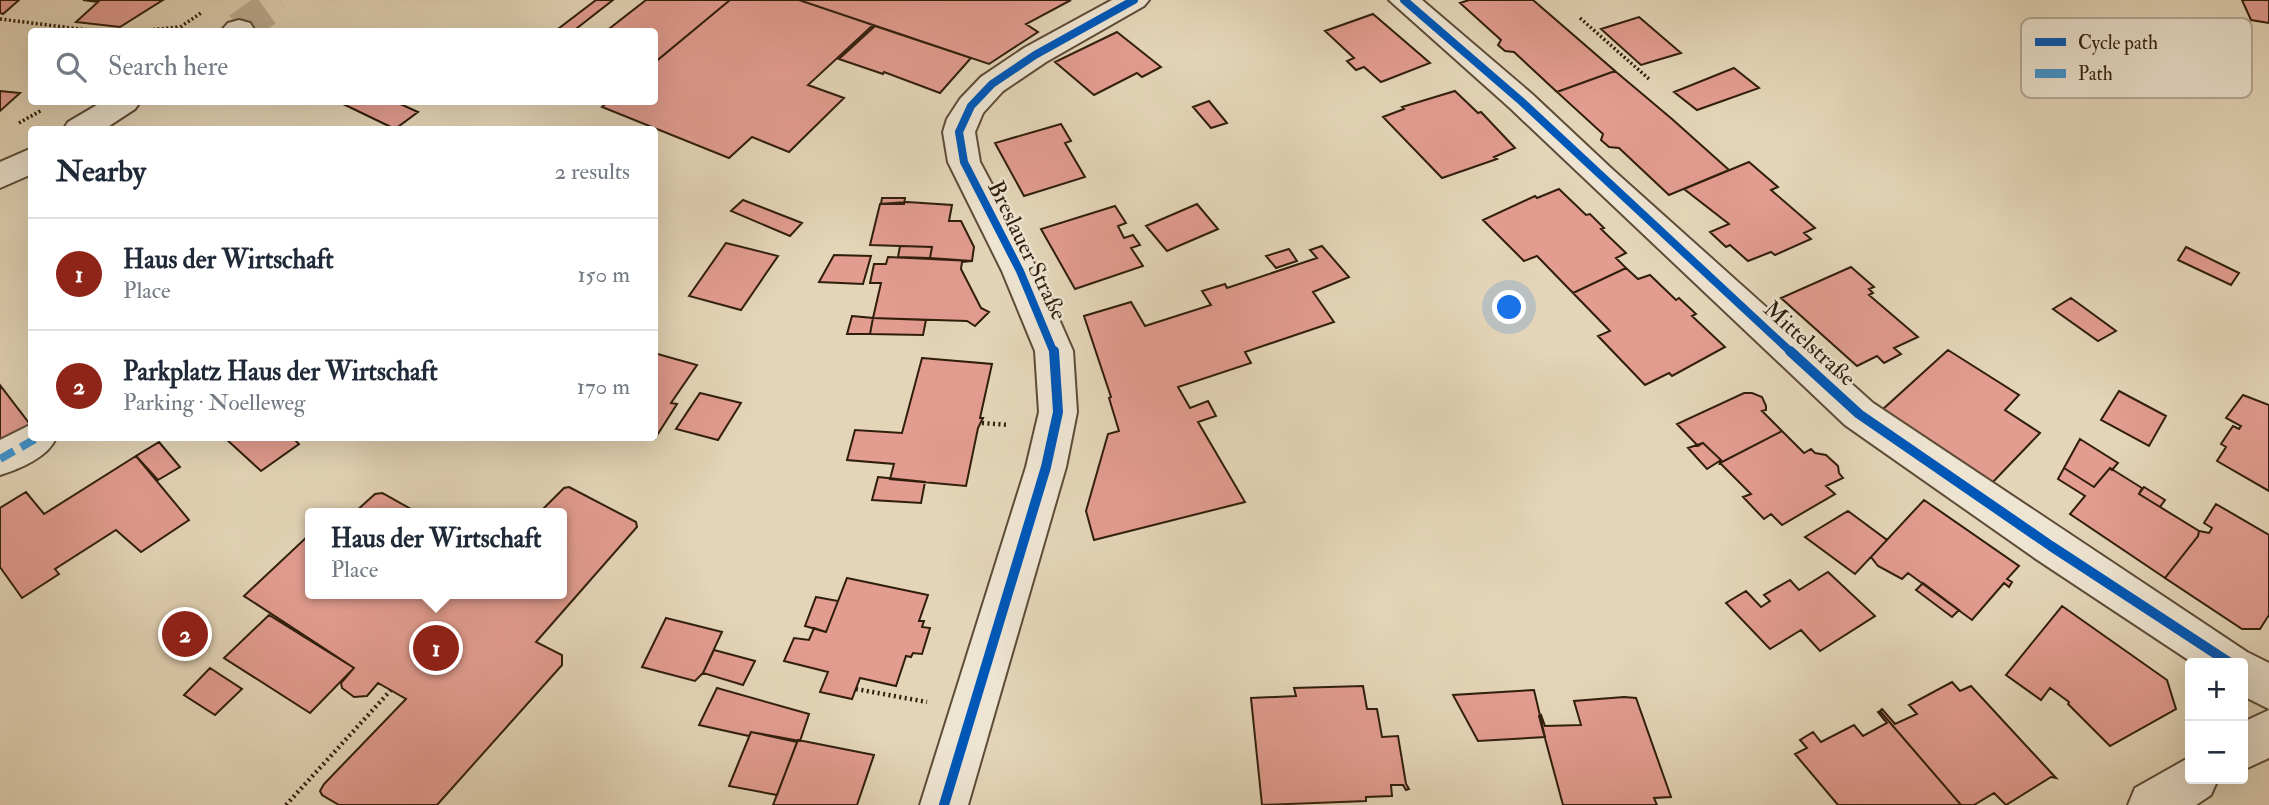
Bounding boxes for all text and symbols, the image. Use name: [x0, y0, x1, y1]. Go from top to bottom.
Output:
legend: [2021, 18, 2252, 98]
search box: [28, 28, 658, 105]
text: Cycle path: [2078, 31, 2158, 56]
icon: search: [52, 48, 90, 86]
text: Search here: [108, 51, 228, 83]
text: Path: [2078, 62, 2113, 86]
text: Nearby: [56, 153, 146, 190]
text: 2 results: [555, 157, 630, 186]
street label: Breslauer Straße: [981, 176, 1074, 325]
text: Haus der Wirtschaft: [123, 244, 334, 276]
text: 1: [75, 260, 83, 289]
text: 150 m: [577, 260, 630, 289]
text: Place: [123, 276, 171, 305]
your location: [1492, 290, 1526, 324]
street label: Mittelstraße: [1758, 294, 1862, 393]
text: Parkplatz Haus der Wirtschaft: [123, 356, 438, 388]
text: 2: [73, 372, 85, 401]
text: 170 m: [577, 372, 630, 401]
text: Parking · Noelleweg: [123, 388, 305, 417]
popup: [305, 508, 567, 599]
text: Haus der Wirtschaft: [331, 523, 541, 555]
text: Place: [331, 555, 378, 584]
pin: 2: [162, 608, 208, 660]
pin: 1: [413, 622, 459, 674]
map controls: [2185, 658, 2248, 784]
button: +: [2185, 658, 2248, 721]
button: −: [2185, 721, 2248, 784]

